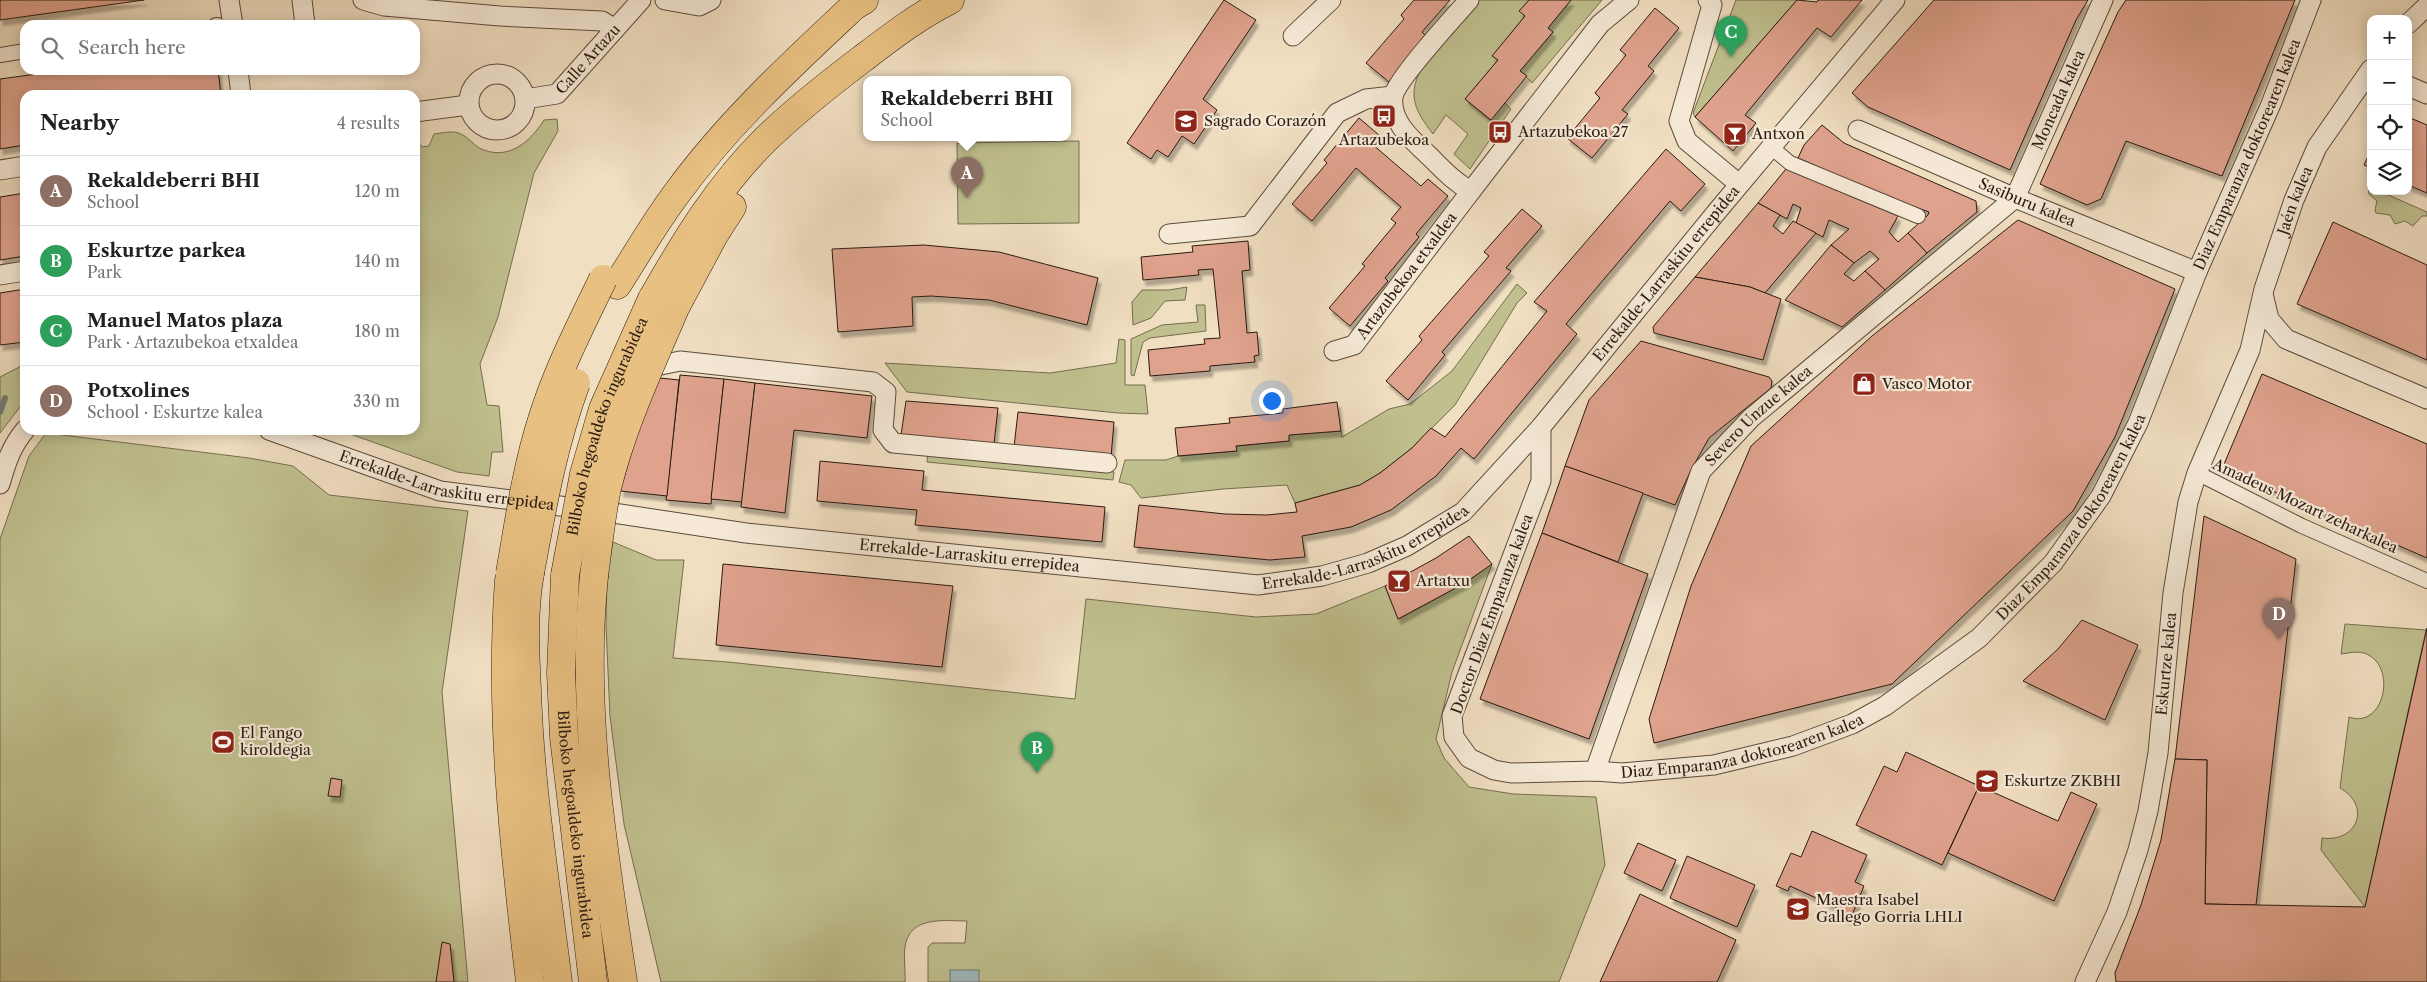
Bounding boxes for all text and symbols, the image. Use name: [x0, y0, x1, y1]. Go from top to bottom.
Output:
map controls: [2367, 15, 2412, 195]
button: +: [2367, 15, 2412, 60]
pin: C: [1715, 16, 1747, 57]
search box: [20, 20, 420, 75]
street label: Calle Artazu: [551, 20, 624, 98]
icon: search: [38, 34, 66, 62]
text: Search here: [78, 36, 186, 59]
street label: Diaz Emparanza doktorearen kalea: [2189, 36, 2304, 273]
street label: Moncada kalea: [2028, 47, 2089, 153]
button: −: [2367, 60, 2412, 105]
popup: [863, 76, 1071, 141]
text: Rekaldeberri BHI: [880, 87, 1054, 110]
bus stop icon: Artazubekoa: [1371, 103, 1397, 129]
button: locate: [2367, 105, 2412, 150]
school or university icon: Sagrado Corazón: [1173, 108, 1199, 134]
text: Nearby: [40, 110, 119, 135]
text: School: [880, 110, 933, 130]
place label: Sagrado Corazón: [1204, 111, 1327, 130]
text: 4 results: [337, 113, 400, 133]
bus stop icon: Artazubekoa 27: [1487, 119, 1513, 145]
bar icon: Antxon: [1722, 121, 1748, 147]
place label: Artazubekoa 27: [1517, 122, 1629, 141]
place label: Antxon: [1751, 124, 1805, 143]
place label: Artazubekoa: [1338, 130, 1429, 149]
button: layers: [2367, 150, 2412, 195]
pin: A: [951, 157, 983, 198]
street label: Jaén kalea: [2272, 163, 2316, 239]
text: Rekaldeberri BHI: [87, 169, 260, 192]
street label: Sasiburu kalea: [1976, 173, 2078, 231]
text: A: [50, 181, 62, 201]
text: 120 m: [355, 181, 400, 201]
street label: Errekalde-Larraskitu errepidea: [1588, 182, 1744, 365]
text: School: [87, 192, 139, 212]
street label: Artazubekoa etxaldea: [1351, 208, 1461, 343]
text: Eskurtze parkea: [87, 239, 246, 262]
text: B: [50, 251, 62, 271]
text: 140 m: [355, 251, 400, 271]
text: Park: [87, 262, 122, 282]
text: Manuel Matos plaza: [87, 309, 283, 332]
street label: Bilboko hegoaldeko ingurabidea: [563, 314, 652, 537]
text: C: [50, 321, 62, 341]
text: 180 m: [354, 321, 400, 341]
text: Park · Artazubekoa etxaldea: [87, 332, 298, 352]
street label: Severo Unzue kalea: [1701, 361, 1816, 470]
shop icon: Vasco Motor: [1851, 371, 1877, 397]
place label: Vasco Motor: [1881, 374, 1972, 393]
text: Potxolines: [87, 379, 190, 402]
your location: [1259, 388, 1285, 414]
text: D: [49, 391, 63, 411]
text: 330 m: [353, 391, 400, 411]
text: School · Eskurtze kalea: [87, 402, 263, 422]
street label: Diaz Emparanza doktorearen kalea: [1992, 411, 2150, 624]
street label: Errekalde-Larraskitu errepidea: [337, 446, 556, 514]
street label: Amadeus Mozart zeharkalea: [2209, 454, 2401, 557]
street label: Errekalde-Larraskitu errepidea: [1261, 501, 1473, 593]
street label: Doctor Diaz Emparanza kalea: [1446, 511, 1537, 717]
street label: Errekalde-Larraskitu errepidea: [858, 535, 1081, 576]
bar icon: Artatxu: [1386, 568, 1412, 594]
place label: Artatxu: [1415, 571, 1470, 590]
pin: D: [2263, 598, 2295, 639]
street label: Eskurtze kalea: [2152, 611, 2180, 716]
street label: Diaz Emparanza doktorearen kalea: [1620, 709, 1867, 782]
street label: Bilboko hegoaldeko ingurabidea: [554, 710, 598, 939]
place label: El Fango kiroldegia: [240, 723, 311, 759]
sports icon: El Fango kiroldegia: [210, 729, 236, 755]
pin: B: [1021, 732, 1053, 773]
school or university icon: Eskurtze ZKBHI: [1974, 768, 2000, 794]
place label: Eskurtze ZKBHI: [2004, 771, 2121, 790]
place label: Maestra Isabel Gallego Gorria LHLI: [1816, 890, 1963, 926]
school or university icon: Maestra Isabel Gallego Gorria LHLI: [1785, 896, 1811, 922]

